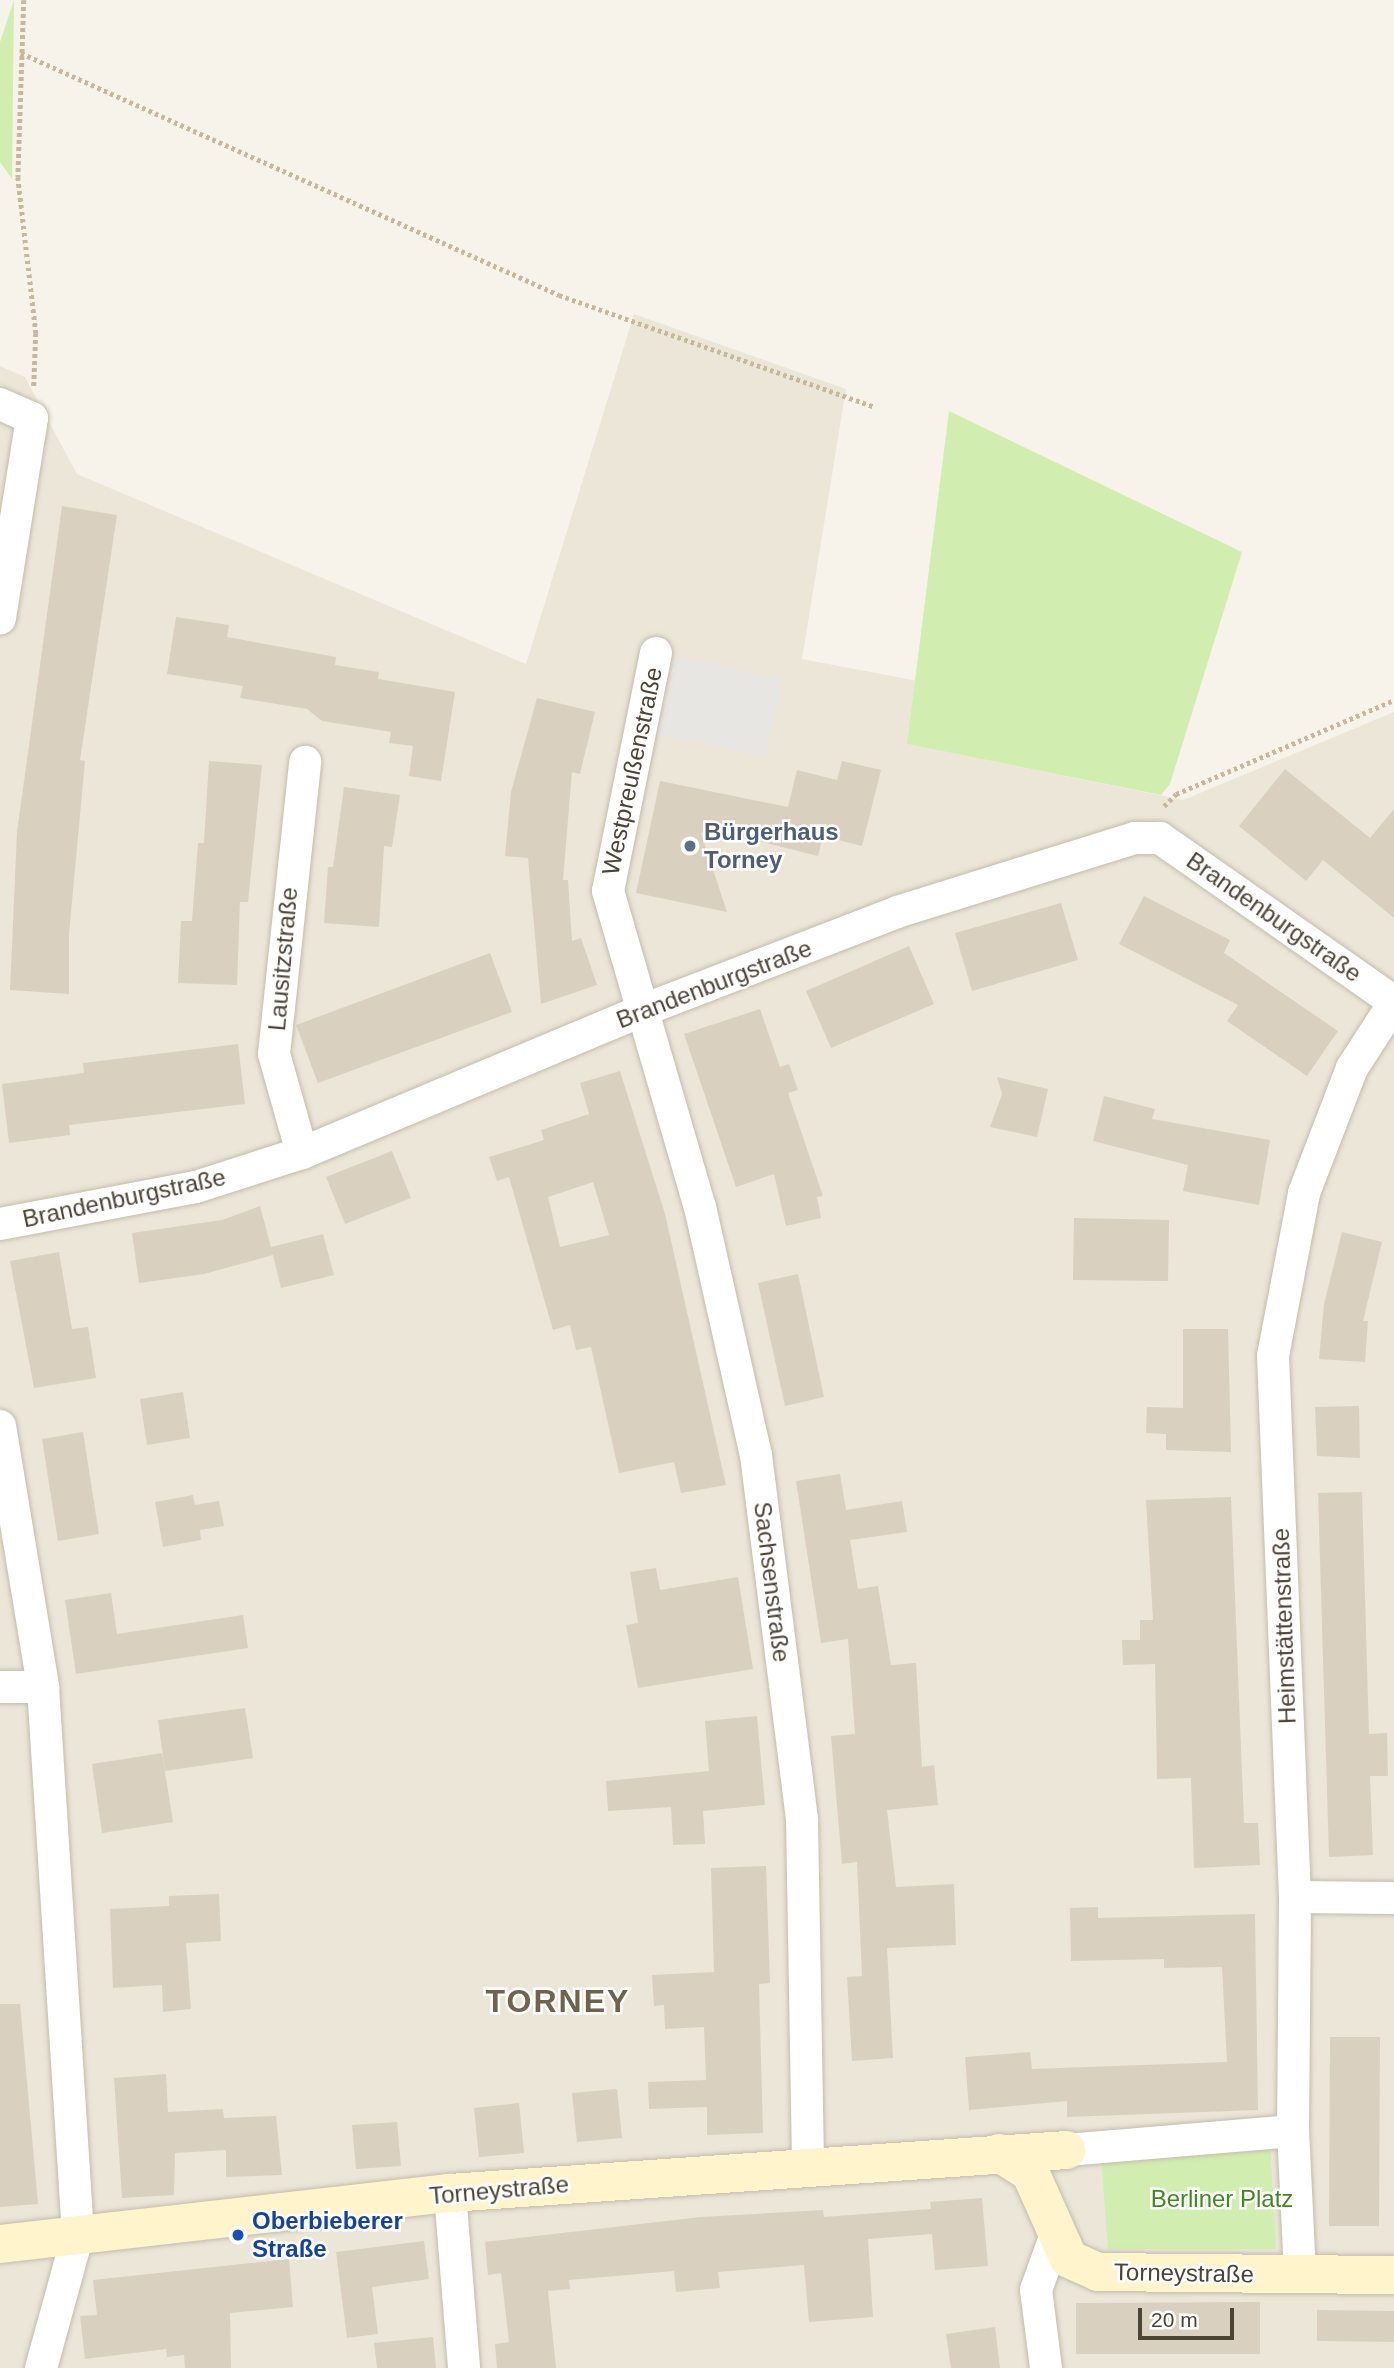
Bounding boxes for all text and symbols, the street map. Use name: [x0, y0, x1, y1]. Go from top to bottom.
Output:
street label: Westpreußenstraße: [596, 664, 668, 878]
place label: Bürgerhaus Torney: [704, 818, 839, 874]
marker: Bürgerhaus Torney: [682, 838, 698, 854]
street label: Brandenburgstraße: [1181, 846, 1367, 988]
street label: Lausitzstraße: [262, 886, 304, 1032]
street label: Brandenburgstraße: [612, 934, 816, 1034]
street label: Brandenburgstraße: [20, 1162, 228, 1234]
street label: Sachsenstraße: [748, 1500, 796, 1664]
street label: Heimstättenstraße: [1266, 1528, 1302, 1724]
district label: TORNEY: [486, 1982, 630, 2020]
street label: Torneystraße: [428, 2170, 570, 2210]
park label: Berliner Platz: [1151, 2185, 1293, 2213]
place label: Oberbieberer Straße: [252, 2207, 403, 2263]
marker: Oberbieberer Straße: [230, 2227, 246, 2243]
street label: Torneystraße: [1114, 2257, 1254, 2289]
scale bar: [1142, 2294, 1238, 2338]
text: 20 m: [1151, 2308, 1198, 2331]

